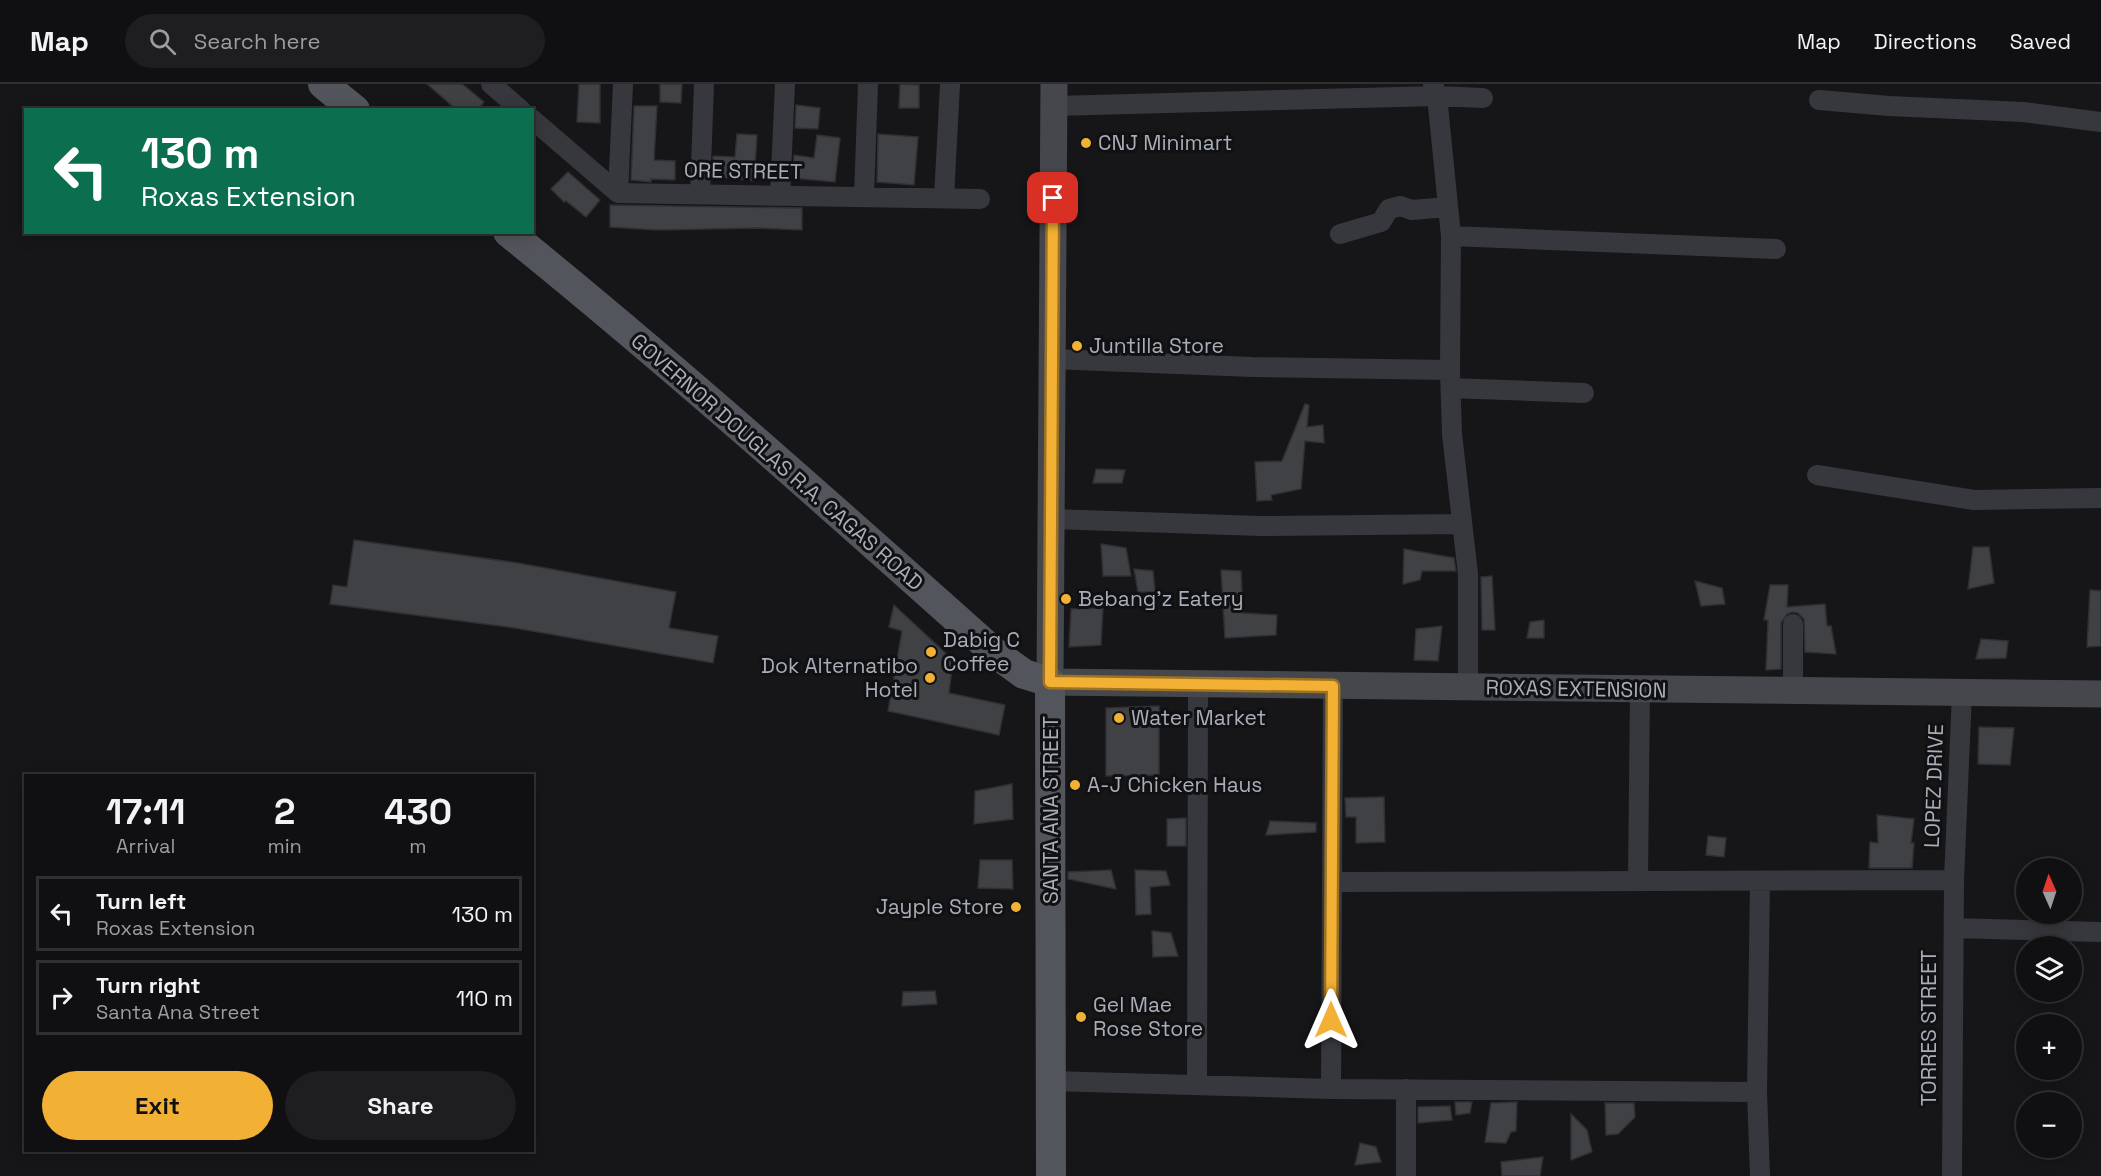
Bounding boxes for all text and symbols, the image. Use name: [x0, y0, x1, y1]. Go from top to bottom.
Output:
search box: [125, 14, 545, 68]
text: Map: [30, 23, 89, 59]
icon: search: [146, 25, 179, 58]
text: Search here: [194, 27, 321, 55]
text: Map: [1797, 28, 1841, 55]
text: Directions: [1874, 28, 1977, 55]
text: Saved: [2010, 28, 2071, 55]
text: 130 m: [141, 127, 259, 180]
place label: CNJ Minimart: [1098, 129, 1232, 156]
icon: left: [42, 132, 120, 210]
marker: CNJ Minimart: [1079, 136, 1093, 150]
street label: ORE STREET: [684, 156, 802, 185]
pin: [1027, 172, 1078, 223]
text: Roxas Extension: [141, 179, 356, 214]
icon: arrive: [1036, 181, 1069, 214]
street label: GOVERNOR DOUGLAS R.A. CAGAS ROAD: [626, 327, 929, 596]
place label: Juntilla Store: [1089, 332, 1224, 359]
marker: Juntilla Store: [1070, 339, 1084, 353]
place label: Bebang'z Eatery: [1078, 585, 1244, 612]
marker: Bebang'z Eatery: [1059, 592, 1073, 606]
place label: Dabig C Coffee: [943, 626, 1020, 677]
marker: Dabig C Coffee: [924, 645, 938, 659]
place label: Dok Alternatibo Hotel: [761, 652, 918, 703]
marker: Dok Alternatibo Hotel: [923, 671, 937, 685]
street label: ROXAS EXTENSION: [1485, 673, 1667, 704]
place label: Water Market: [1131, 704, 1266, 731]
marker: Water Market: [1112, 711, 1126, 725]
street label: SANTA ANA STREET: [1037, 716, 1064, 904]
street label: LOPEZ DRIVE: [1918, 723, 1949, 849]
place label: A-J Chicken Haus: [1087, 771, 1262, 798]
marker: A-J Chicken Haus: [1068, 778, 1082, 792]
text: 17:11: [106, 789, 186, 835]
text: 2: [274, 789, 295, 835]
text: 430: [384, 789, 452, 835]
text: Arrival: [116, 833, 175, 859]
text: min: [268, 833, 302, 859]
text: m: [409, 833, 427, 859]
north arrow: [2016, 858, 2082, 924]
map controls: [2016, 858, 2082, 1158]
text: Turn left: [96, 887, 186, 915]
place label: Jayple Store: [876, 893, 1004, 920]
icon: left: [45, 897, 78, 930]
text: 130 m: [452, 900, 513, 928]
marker: Jayple Store: [1009, 900, 1023, 914]
text: Roxas Extension: [96, 915, 255, 941]
button: layers: [2016, 936, 2082, 1002]
street label: TORRES STREET: [1915, 950, 1942, 1106]
text: Turn right: [96, 971, 201, 999]
icon: right: [45, 981, 78, 1014]
text: 110 m: [456, 984, 513, 1012]
position arrow: [1299, 988, 1363, 1052]
place label: Gel Mae Rose Store: [1093, 991, 1203, 1042]
text: Santa Ana Street: [96, 999, 260, 1025]
marker: Gel Mae Rose Store: [1074, 1010, 1088, 1024]
button: +: [2016, 1014, 2082, 1080]
button: Exit: [42, 1071, 273, 1140]
button: Share: [285, 1071, 516, 1140]
button: −: [2016, 1092, 2082, 1158]

